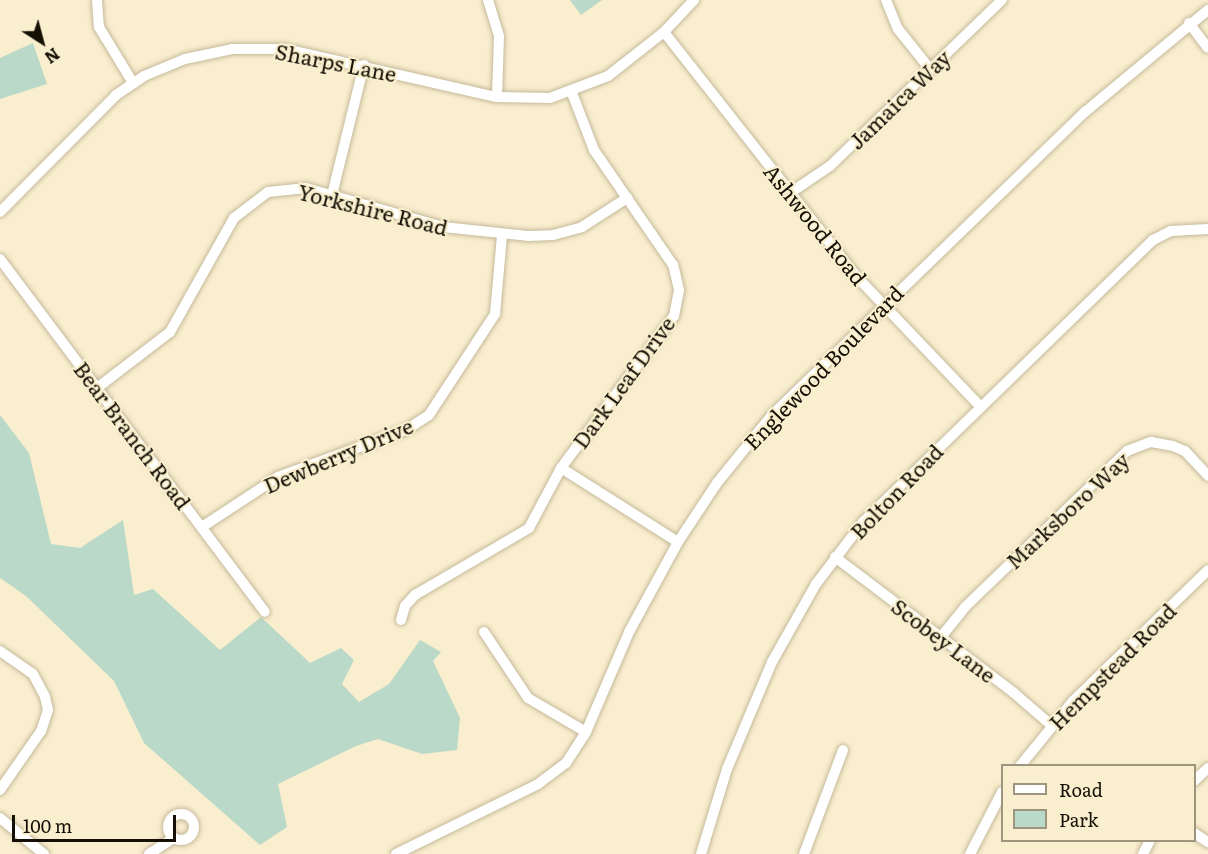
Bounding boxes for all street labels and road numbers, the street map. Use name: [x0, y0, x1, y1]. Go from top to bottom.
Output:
street label: Sharps Lane: [273, 38, 399, 86]
street label: Jamaica Way: [843, 44, 955, 154]
street label: Ashwood Road: [760, 158, 872, 290]
street label: Yorkshire Road: [295, 178, 451, 240]
street label: Englewood Boulevard: [738, 280, 908, 454]
street label: Dark Leaf Drive: [567, 311, 679, 453]
street label: Bear Branch Road: [69, 356, 197, 514]
street label: Dewberry Drive: [260, 412, 416, 498]
street label: Bolton Road: [844, 438, 948, 544]
street label: Marksboro Way: [1000, 447, 1134, 573]
street label: Scobey Lane: [887, 593, 1001, 687]
street label: Hempstead Road: [1043, 597, 1181, 735]

